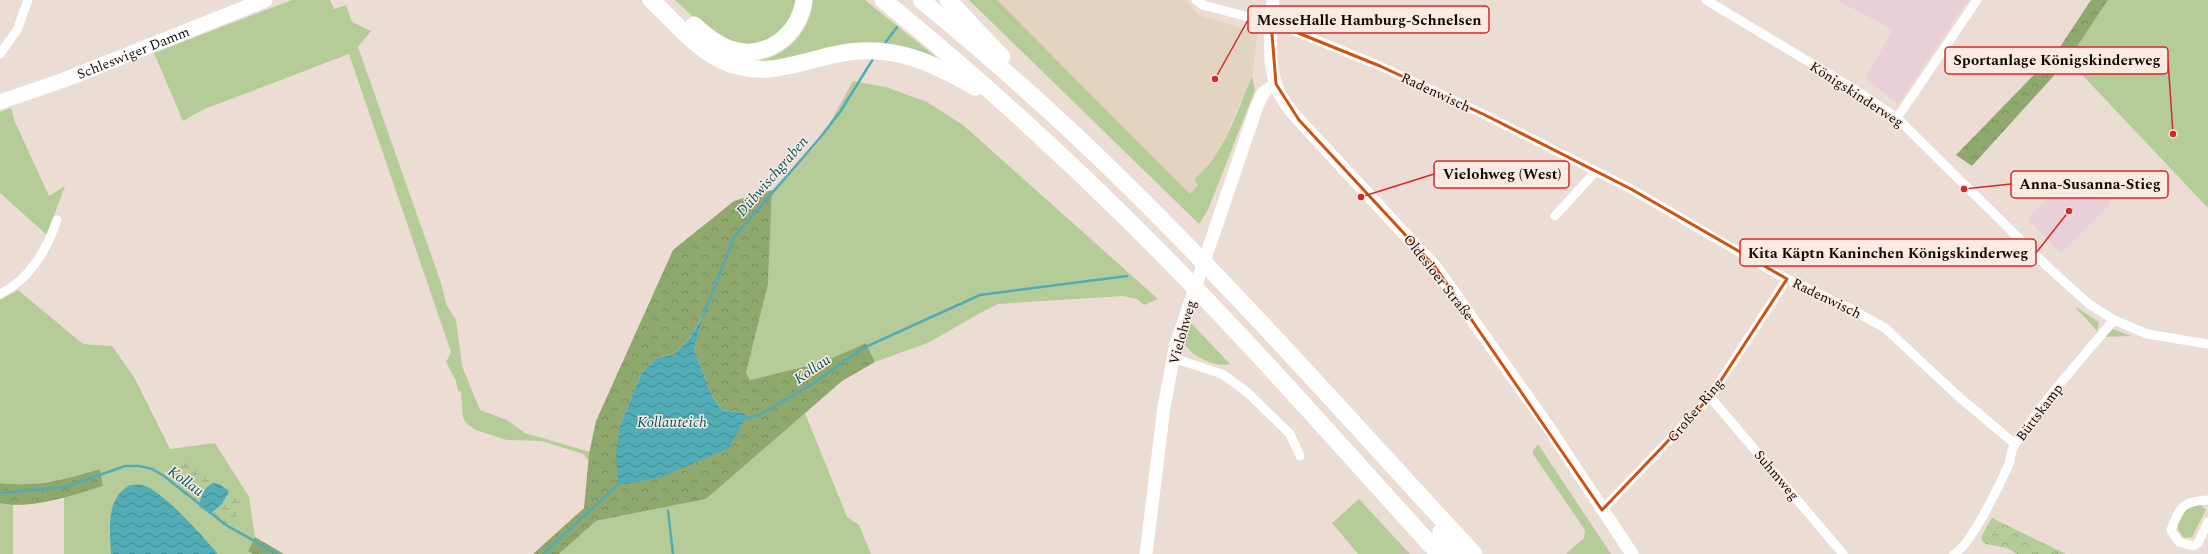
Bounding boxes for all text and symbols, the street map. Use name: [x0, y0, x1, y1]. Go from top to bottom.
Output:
callout: MesseHalle Hamburg-Schnelsen: [1248, 6, 1489, 33]
text: MesseHalle Hamburg-Schnelsen: [1256, 9, 1482, 32]
street label: Schleswiger Damm: [74, 21, 193, 85]
callout: Sportanlage Königskinderweg: [1945, 47, 2168, 74]
text: Sportanlage Königskinderweg: [1953, 49, 2161, 72]
street label: Königskinderweg: [1805, 56, 1908, 133]
street label: Radenwisch: [1398, 67, 1474, 118]
water label: Dübwischgraben: [731, 131, 814, 222]
callout: Vielohweg (West): [1434, 161, 1569, 188]
text: Vielohweg (West): [1443, 163, 1561, 186]
callout: Anna-Susanna-Stieg: [2011, 171, 2168, 198]
text: Anna-Susanna-Stieg: [2019, 173, 2161, 196]
street label: Oldesloer Straße: [1398, 230, 1479, 325]
callout: Kita Käptn Kaninchen Königskinderweg: [1740, 239, 2036, 266]
text: Kita Käptn Kaninchen Königskinderweg: [1748, 242, 2028, 265]
street label: Radenwisch: [1789, 273, 1865, 324]
street label: Vielohweg: [1163, 297, 1202, 367]
water label: Kollau: [789, 349, 835, 390]
street label: Großer Ring: [1662, 374, 1728, 447]
street label: Büttskamp: [2011, 379, 2068, 446]
water label: Kollauteich: [637, 411, 707, 434]
street label: Suhmweg: [1749, 445, 1804, 505]
water label: Kollau: [163, 460, 209, 503]

